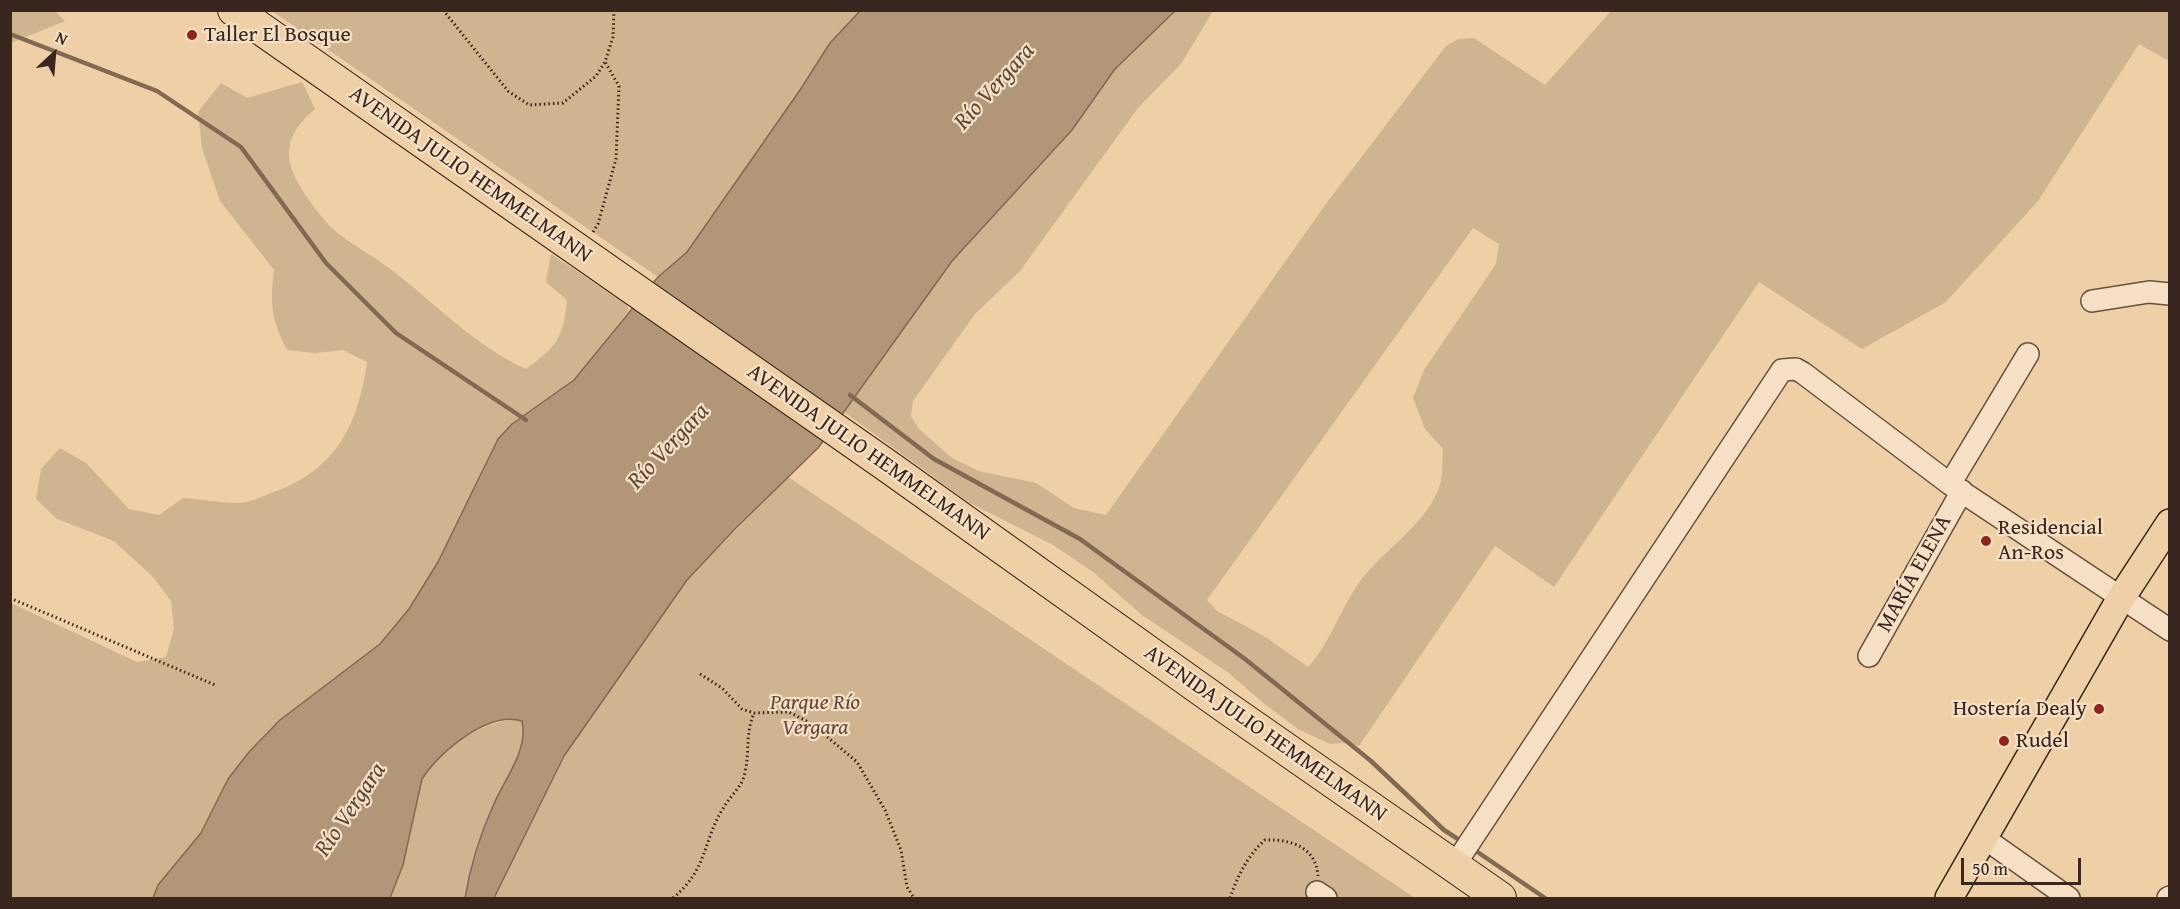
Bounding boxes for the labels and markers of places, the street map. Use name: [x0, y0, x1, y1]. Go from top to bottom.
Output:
place label: Taller El Bosque: [204, 22, 351, 48]
marker: Taller El Bosque: [185, 28, 199, 42]
place label: Residencial An-Ros: [1998, 515, 2103, 566]
marker: Residencial An-Ros: [1979, 534, 1993, 548]
place label: Hostería Dealy: [1953, 696, 2087, 722]
marker: Hostería Dealy: [2092, 702, 2106, 716]
place label: Rudel: [2016, 728, 2069, 754]
marker: Rudel: [1997, 734, 2011, 748]

